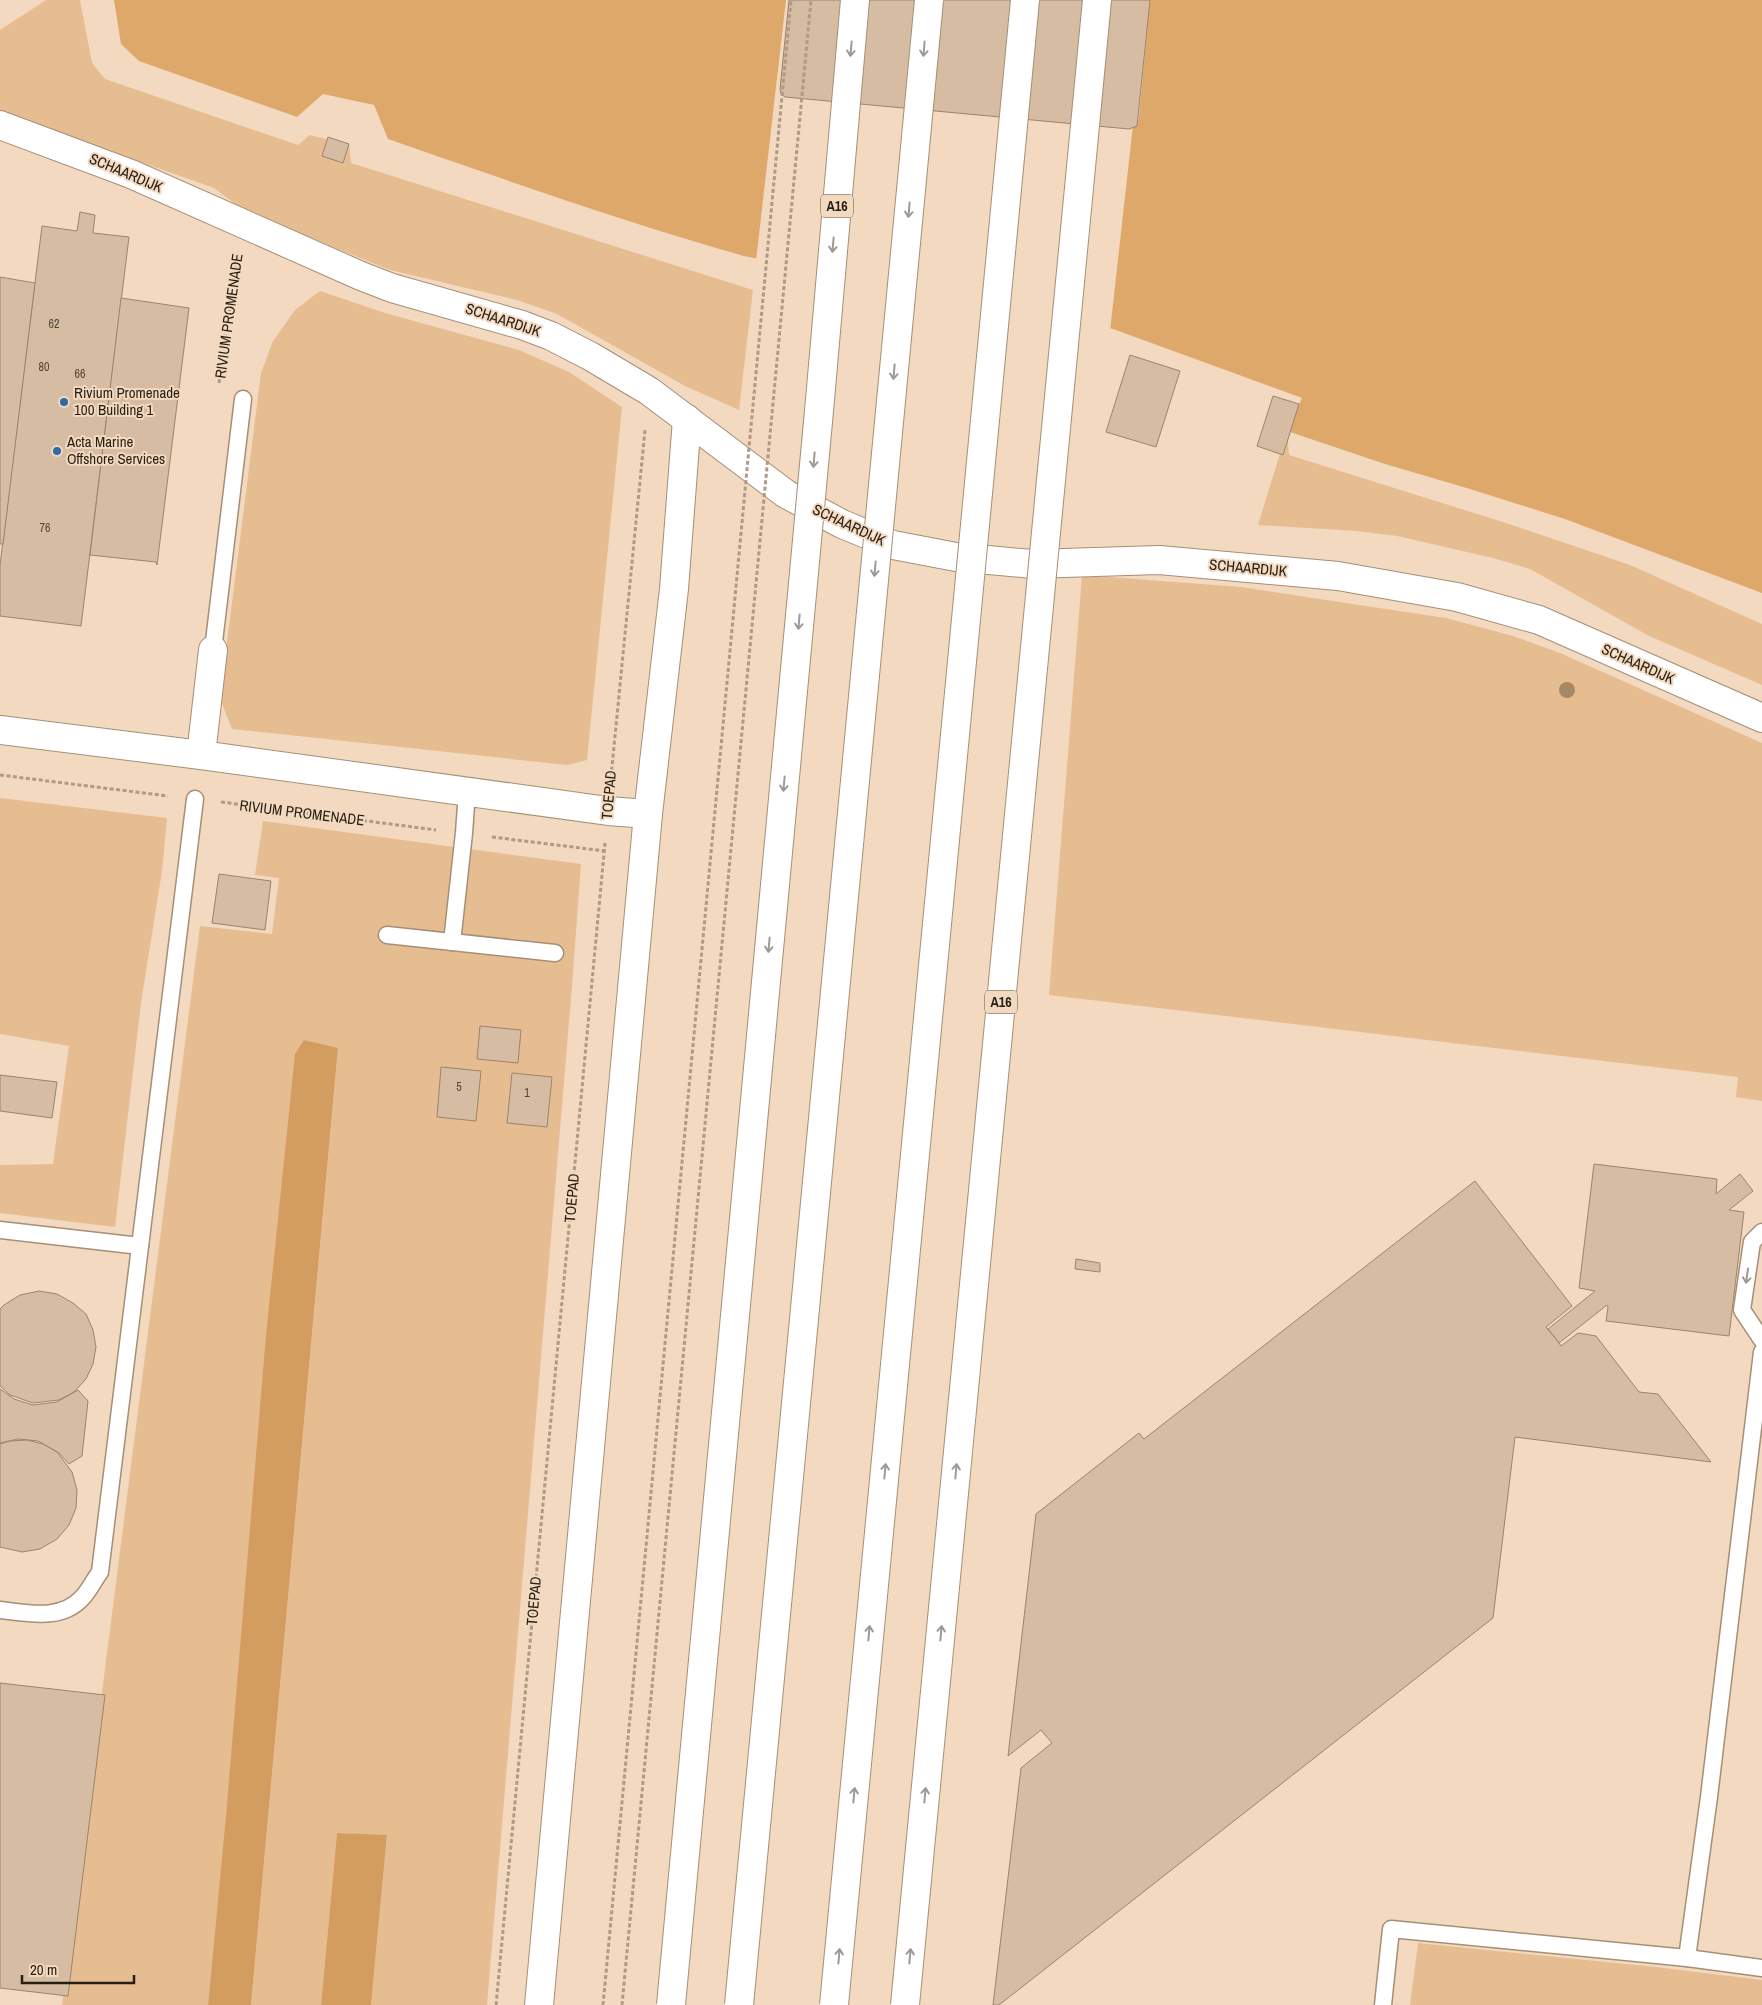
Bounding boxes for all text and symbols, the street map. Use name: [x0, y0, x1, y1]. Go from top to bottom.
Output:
one-way arrow: [846, 40, 855, 56]
one-way arrow: [920, 40, 929, 56]
street label: SCHAARDIJK: [86, 148, 167, 198]
road number: A16: [821, 195, 853, 218]
one-way arrow: [904, 202, 914, 218]
one-way arrow: [829, 237, 838, 253]
street label: RIVIUM PROMENADE: [209, 252, 248, 380]
street label: SCHAARDIJK: [463, 297, 544, 342]
house number: 62: [49, 316, 59, 332]
house number: 80: [39, 359, 49, 375]
one-way arrow: [889, 364, 899, 380]
house number: 66: [75, 366, 85, 382]
place label: Rivium Promenade 100 Building 1: [74, 382, 180, 420]
marker: Rivium Promenade 100 Building 1: [58, 396, 70, 408]
place label: Acta Marine Offshore Services: [66, 431, 165, 469]
marker: Acta Marine Offshore Services: [51, 445, 63, 457]
one-way arrow: [810, 452, 819, 468]
street label: SCHAARDIJK: [809, 499, 890, 551]
house number: 76: [40, 520, 50, 536]
street label: SCHAARDIJK: [1208, 554, 1289, 581]
one-way arrow: [870, 560, 880, 576]
one-way arrow: [795, 613, 804, 629]
street label: SCHAARDIJK: [1598, 638, 1679, 689]
street label: TOEPAD: [596, 769, 621, 821]
one-way arrow: [779, 775, 789, 791]
street label: RIVIUM PROMENADE: [238, 794, 366, 831]
one-way arrow: [764, 937, 774, 953]
road number: A16: [985, 990, 1017, 1014]
house number: 5: [456, 1079, 462, 1095]
house number: 1: [524, 1085, 530, 1101]
street label: TOEPAD: [559, 1172, 584, 1224]
one-way arrow: [1741, 1267, 1751, 1283]
one-way arrow: [880, 1463, 890, 1479]
one-way arrow: [951, 1463, 961, 1479]
street label: TOEPAD: [521, 1575, 546, 1627]
one-way arrow: [865, 1625, 874, 1641]
one-way arrow: [936, 1625, 946, 1641]
one-way arrow: [849, 1787, 859, 1803]
one-way arrow: [920, 1787, 930, 1803]
one-way arrow: [834, 1949, 843, 1965]
one-way arrow: [905, 1949, 915, 1965]
scale bar: [22, 1952, 135, 1984]
text: 20 m: [30, 1959, 57, 1980]

